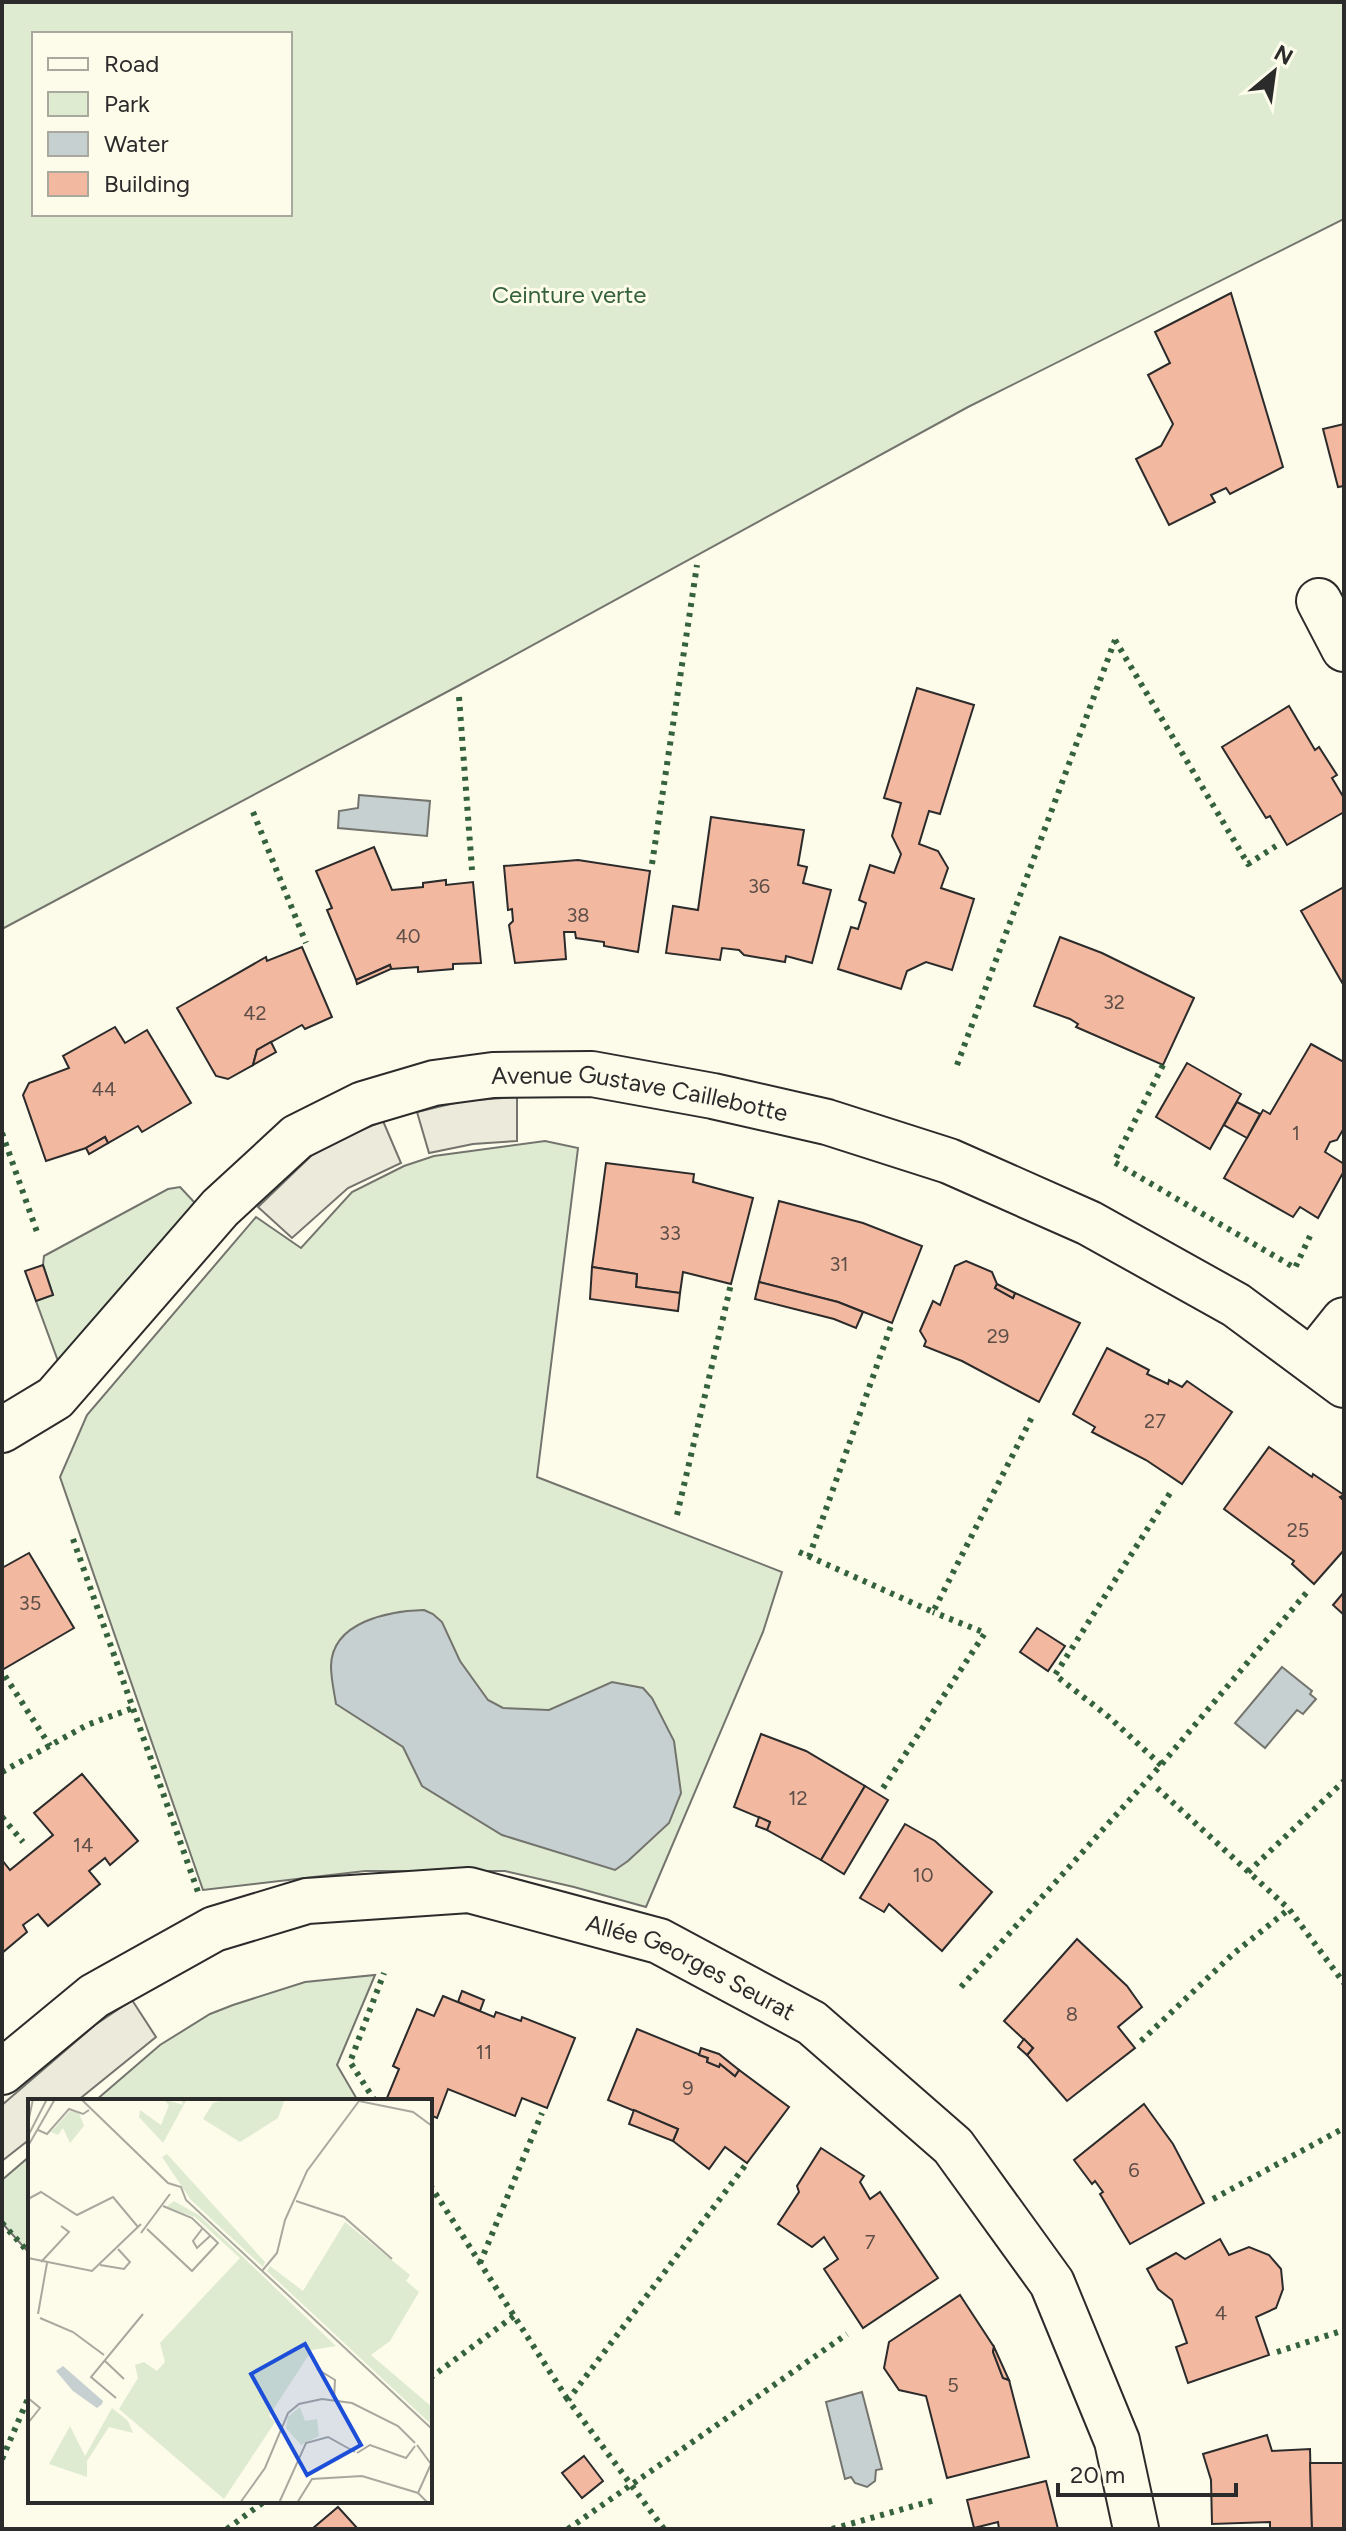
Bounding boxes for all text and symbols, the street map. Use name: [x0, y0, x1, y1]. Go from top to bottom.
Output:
legend: [32, 32, 292, 216]
north arrow: [1234, 32, 1314, 112]
text: N: [1269, 39, 1297, 71]
text: Road: [104, 49, 159, 78]
text: Park: [104, 89, 150, 118]
text: Water: [104, 129, 169, 158]
text: Building: [104, 169, 190, 198]
park label: Ceinture verte: [492, 280, 646, 309]
house number: 36: [748, 874, 770, 898]
house number: 38: [566, 903, 590, 927]
house number: 40: [395, 924, 421, 948]
house number: 32: [1103, 990, 1125, 1014]
house number: 42: [243, 1001, 267, 1025]
street label: Avenue Gustave Caillebotte: [491, 1059, 791, 1127]
house number: 44: [92, 1077, 116, 1101]
house number: 1: [1292, 1121, 1300, 1145]
house number: 33: [659, 1221, 681, 1245]
house number: 31: [829, 1252, 849, 1276]
house number: 29: [987, 1324, 1009, 1348]
house number: 27: [1144, 1409, 1166, 1433]
house number: 25: [1287, 1518, 1309, 1542]
house number: 35: [19, 1591, 41, 1615]
house number: 12: [788, 1786, 808, 1810]
house number: 14: [73, 1833, 93, 1857]
house number: 10: [912, 1863, 934, 1887]
street label: Allée Georges Seurat: [583, 1908, 800, 2026]
house number: 8: [1066, 2002, 1078, 2026]
house number: 11: [476, 2040, 492, 2064]
house number: 9: [682, 2076, 694, 2100]
inset map: [28, 2099, 432, 2503]
house number: 6: [1128, 2158, 1140, 2182]
house number: 7: [865, 2230, 876, 2254]
house number: 4: [1215, 2301, 1227, 2325]
house number: 5: [947, 2373, 959, 2397]
scale bar: [1058, 2447, 1236, 2497]
text: 20 m: [1070, 2460, 1125, 2489]

